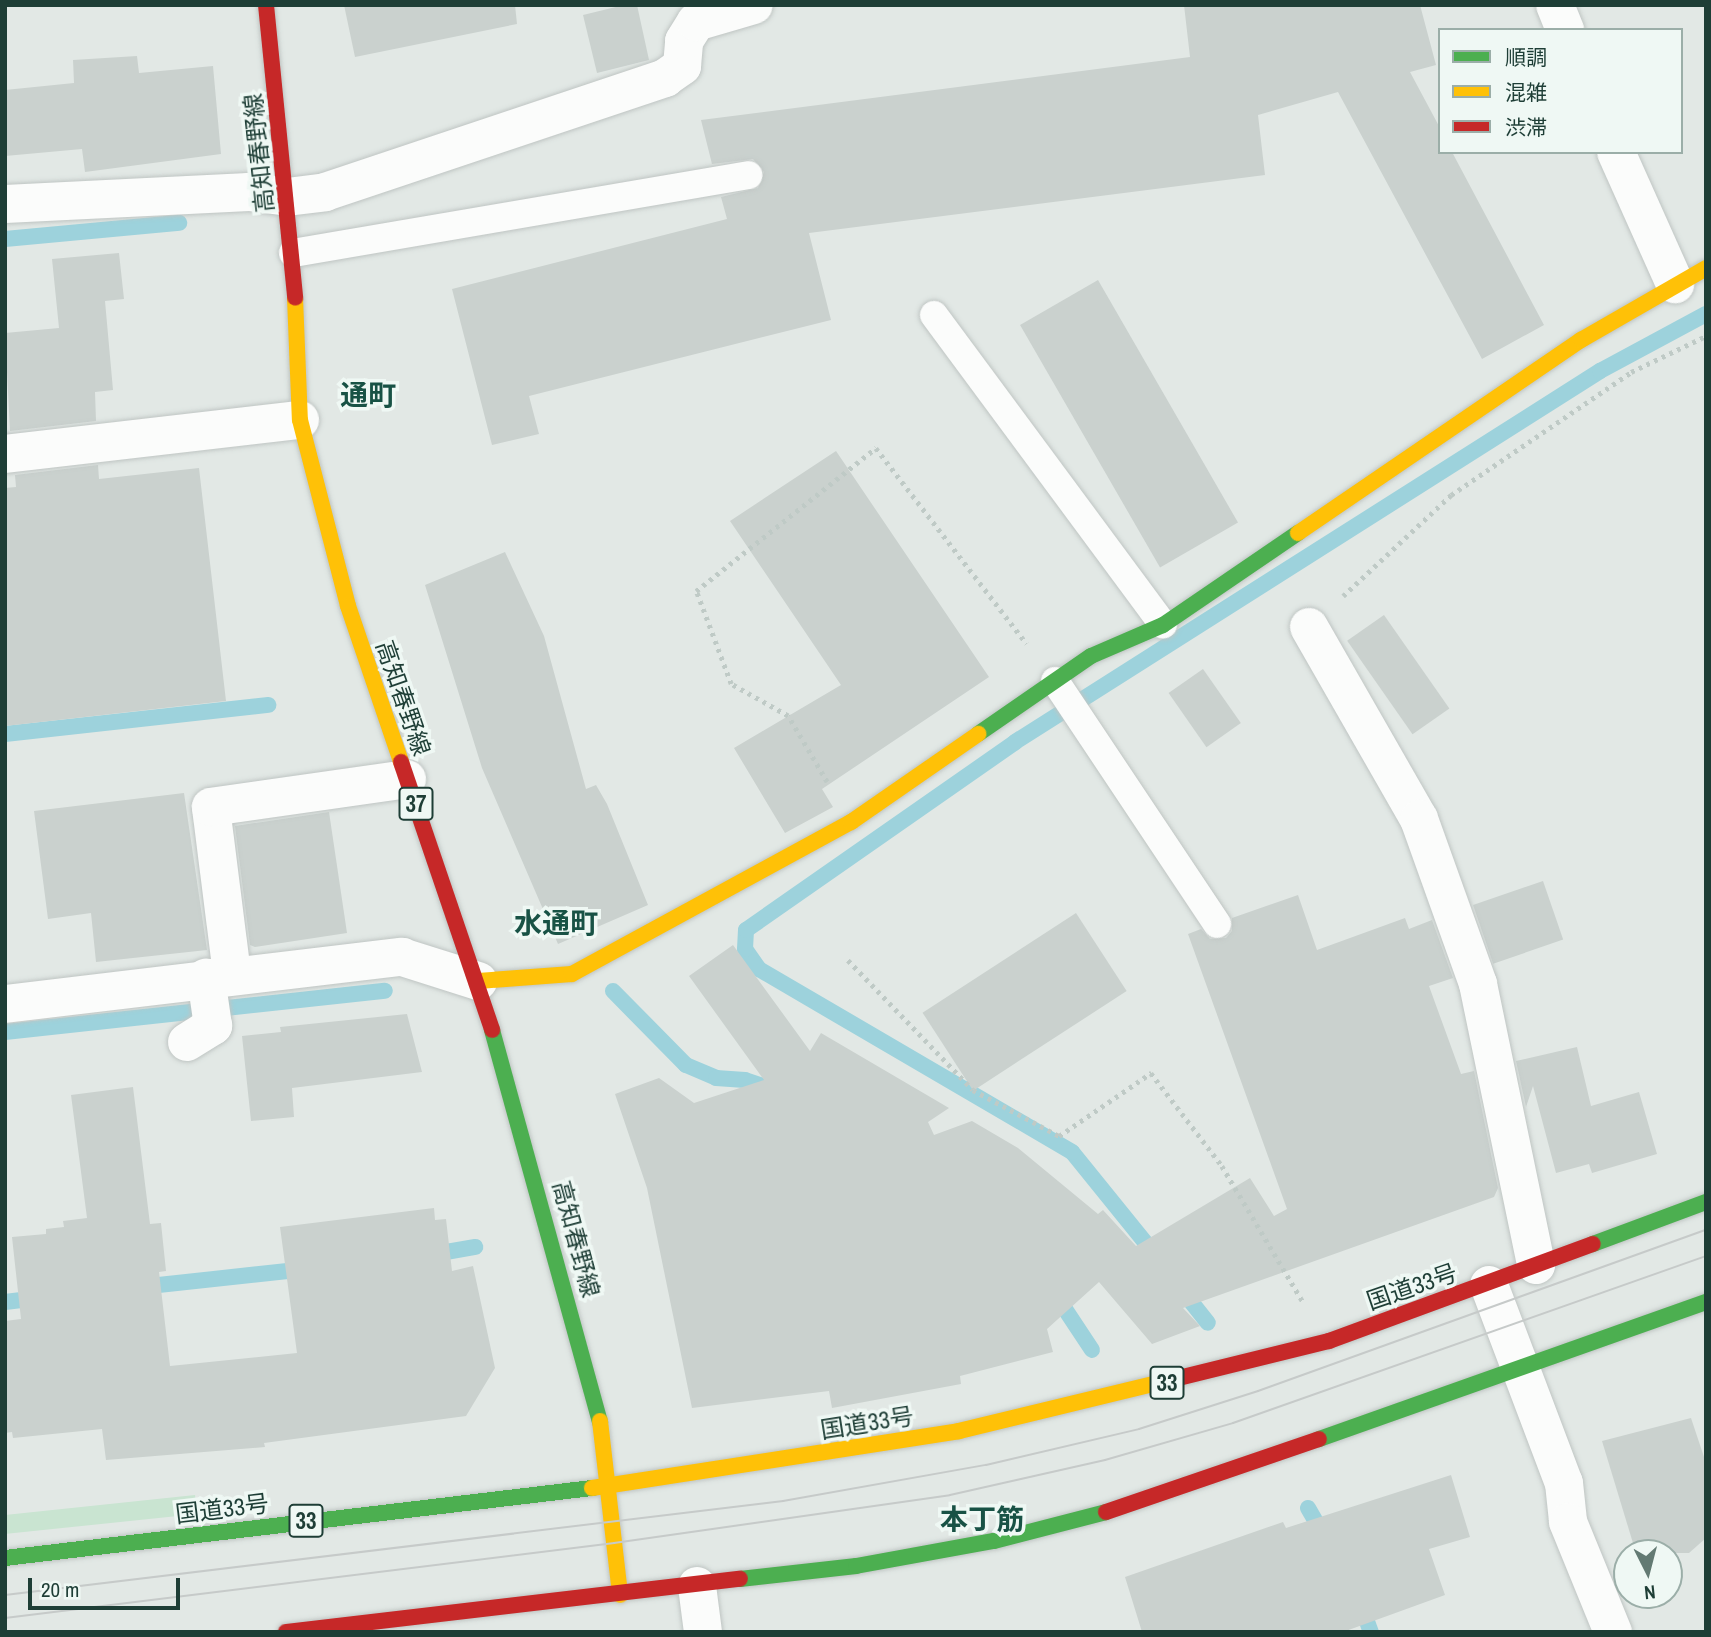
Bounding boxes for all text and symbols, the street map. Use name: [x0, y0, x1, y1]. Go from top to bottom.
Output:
legend: [1438, 28, 1683, 154]
text: 順調: [1505, 43, 1547, 72]
text: 混雑: [1505, 78, 1547, 107]
street label: 高知春野線: [238, 92, 280, 214]
text: 渋滞: [1505, 113, 1547, 142]
district label: 通町: [340, 378, 396, 412]
street label: 高知春野線: [370, 637, 436, 759]
road number: 37: [398, 784, 434, 824]
district label: 水通町: [514, 906, 598, 940]
street label: 高知春野線: [547, 1177, 605, 1301]
street label: 国道33号: [1363, 1258, 1461, 1316]
road number: 33: [1150, 1364, 1184, 1402]
street label: 国道33号: [818, 1401, 916, 1445]
street label: 国道33号: [174, 1489, 270, 1529]
road number: 33: [288, 1502, 324, 1540]
district label: 本丁筋: [940, 1502, 1024, 1536]
north arrow: [1613, 1539, 1683, 1609]
scale bar: [32, 1564, 184, 1608]
text: 20 m: [41, 1575, 79, 1604]
text: N: [1643, 1579, 1657, 1606]

